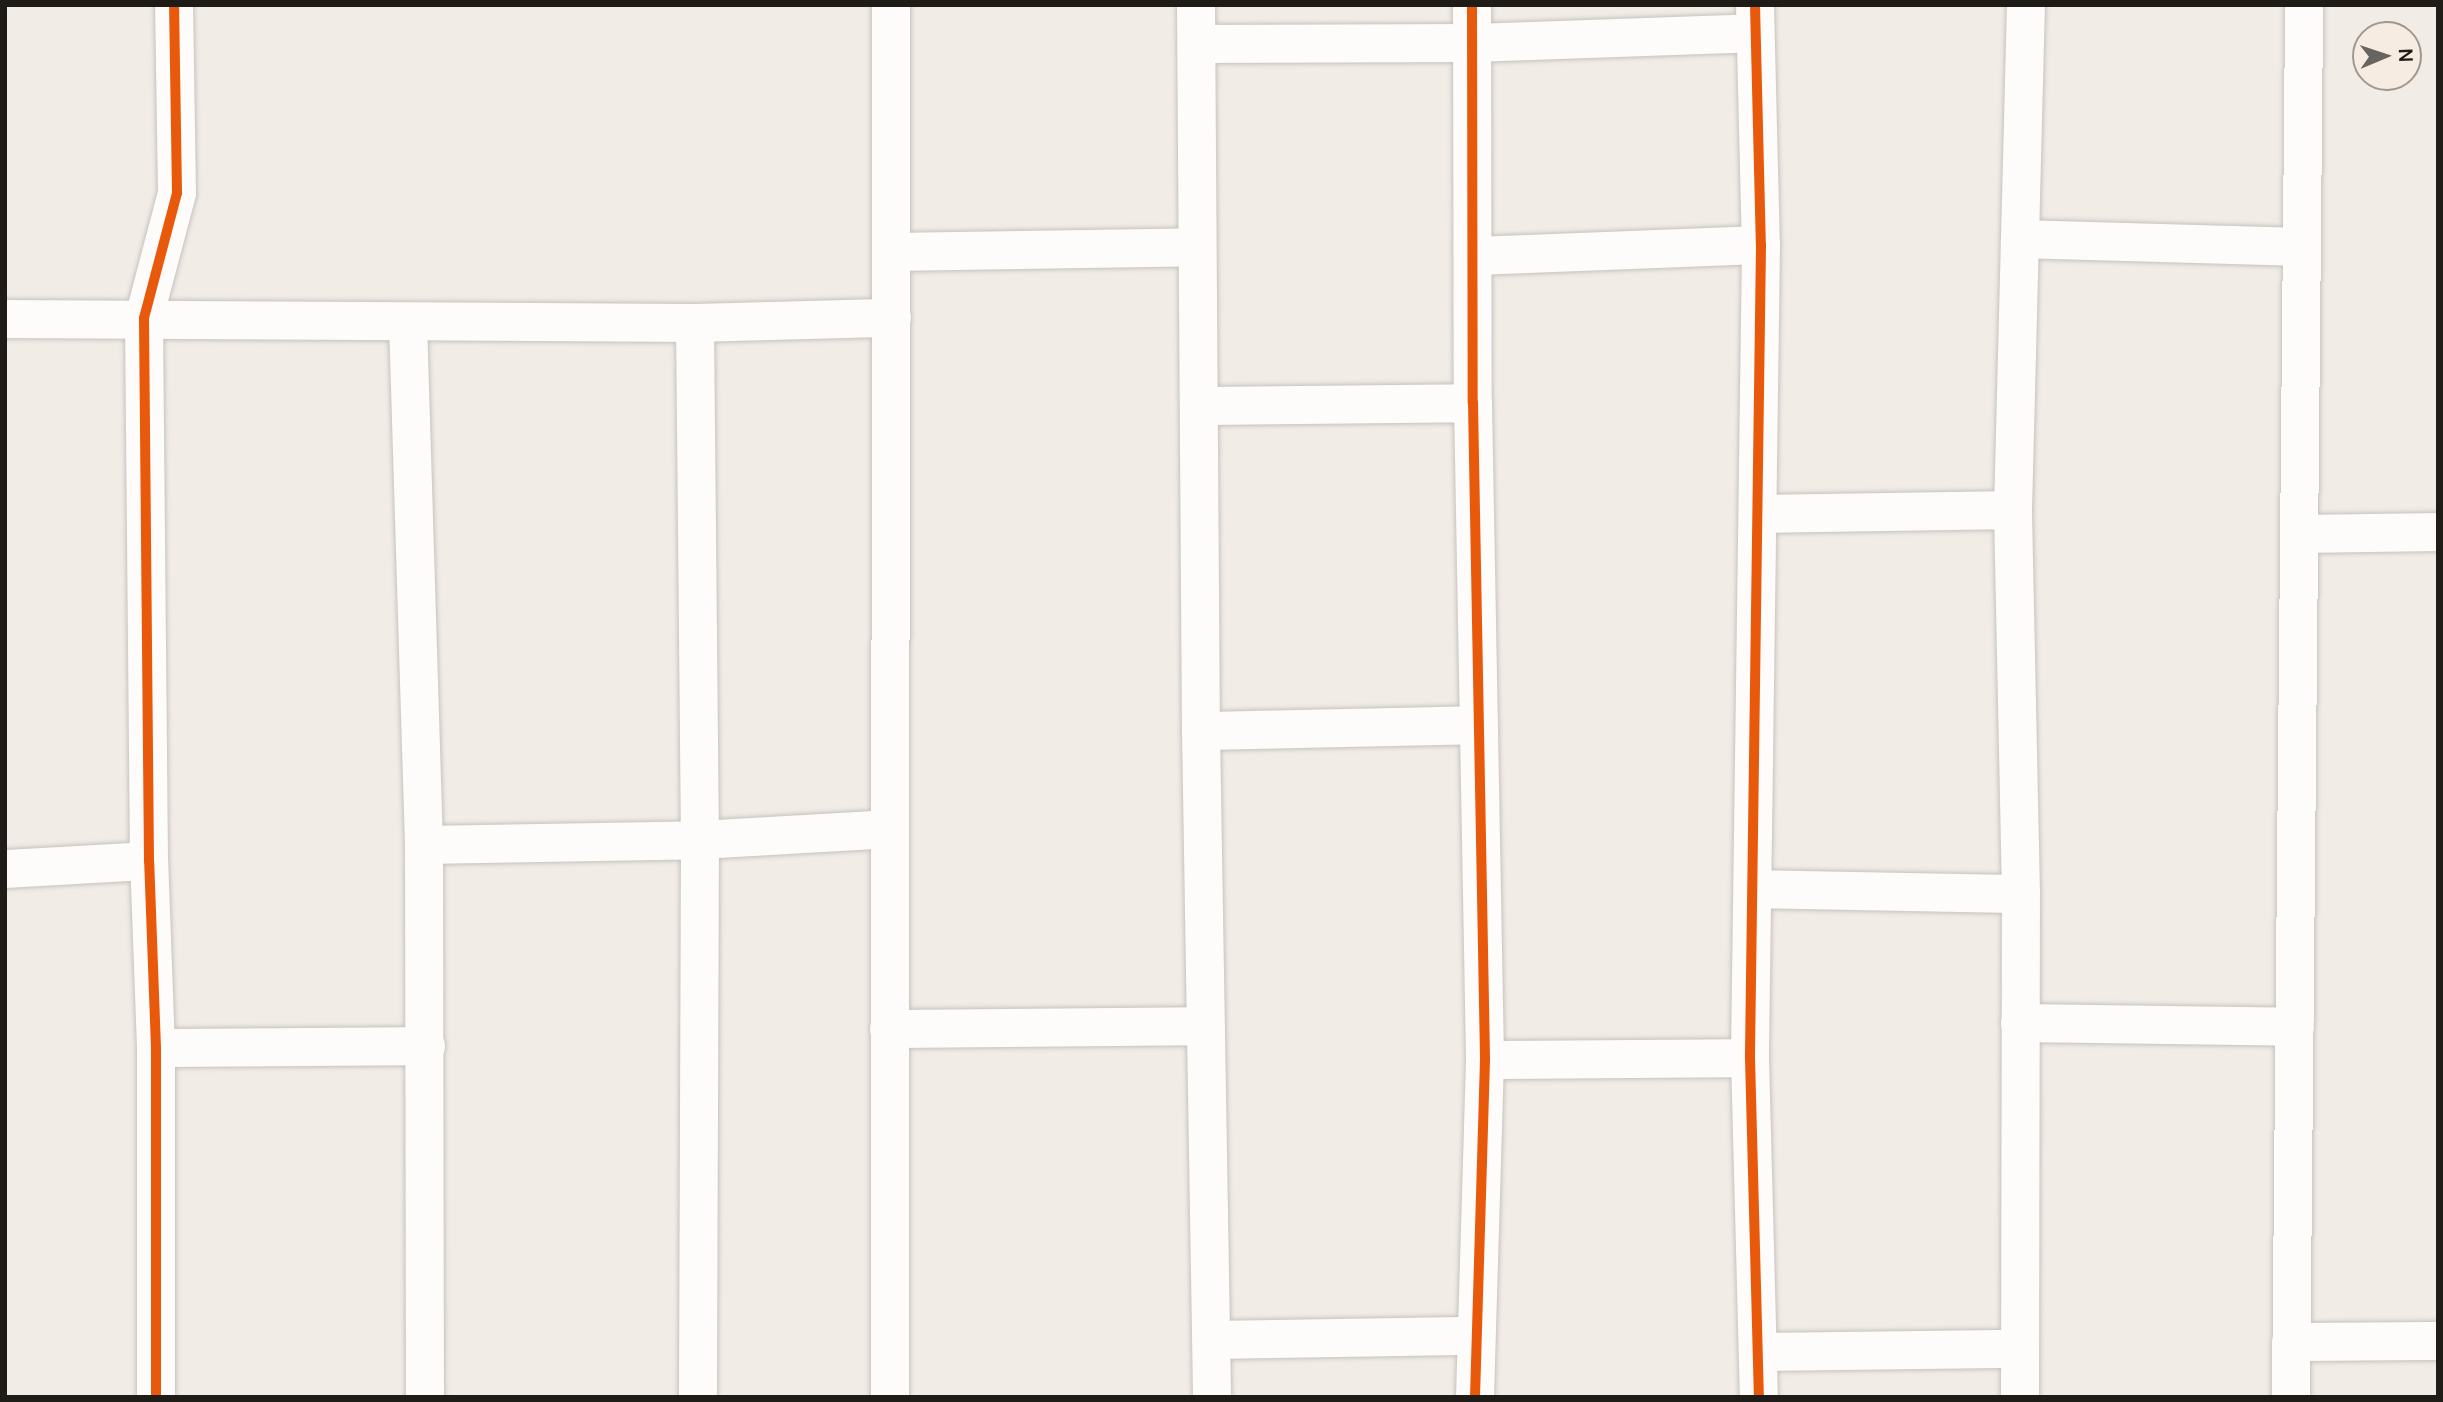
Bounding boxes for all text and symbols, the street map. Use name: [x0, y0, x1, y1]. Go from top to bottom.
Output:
north arrow: [2352, 21, 2422, 91]
text: N: [2393, 48, 2419, 63]

